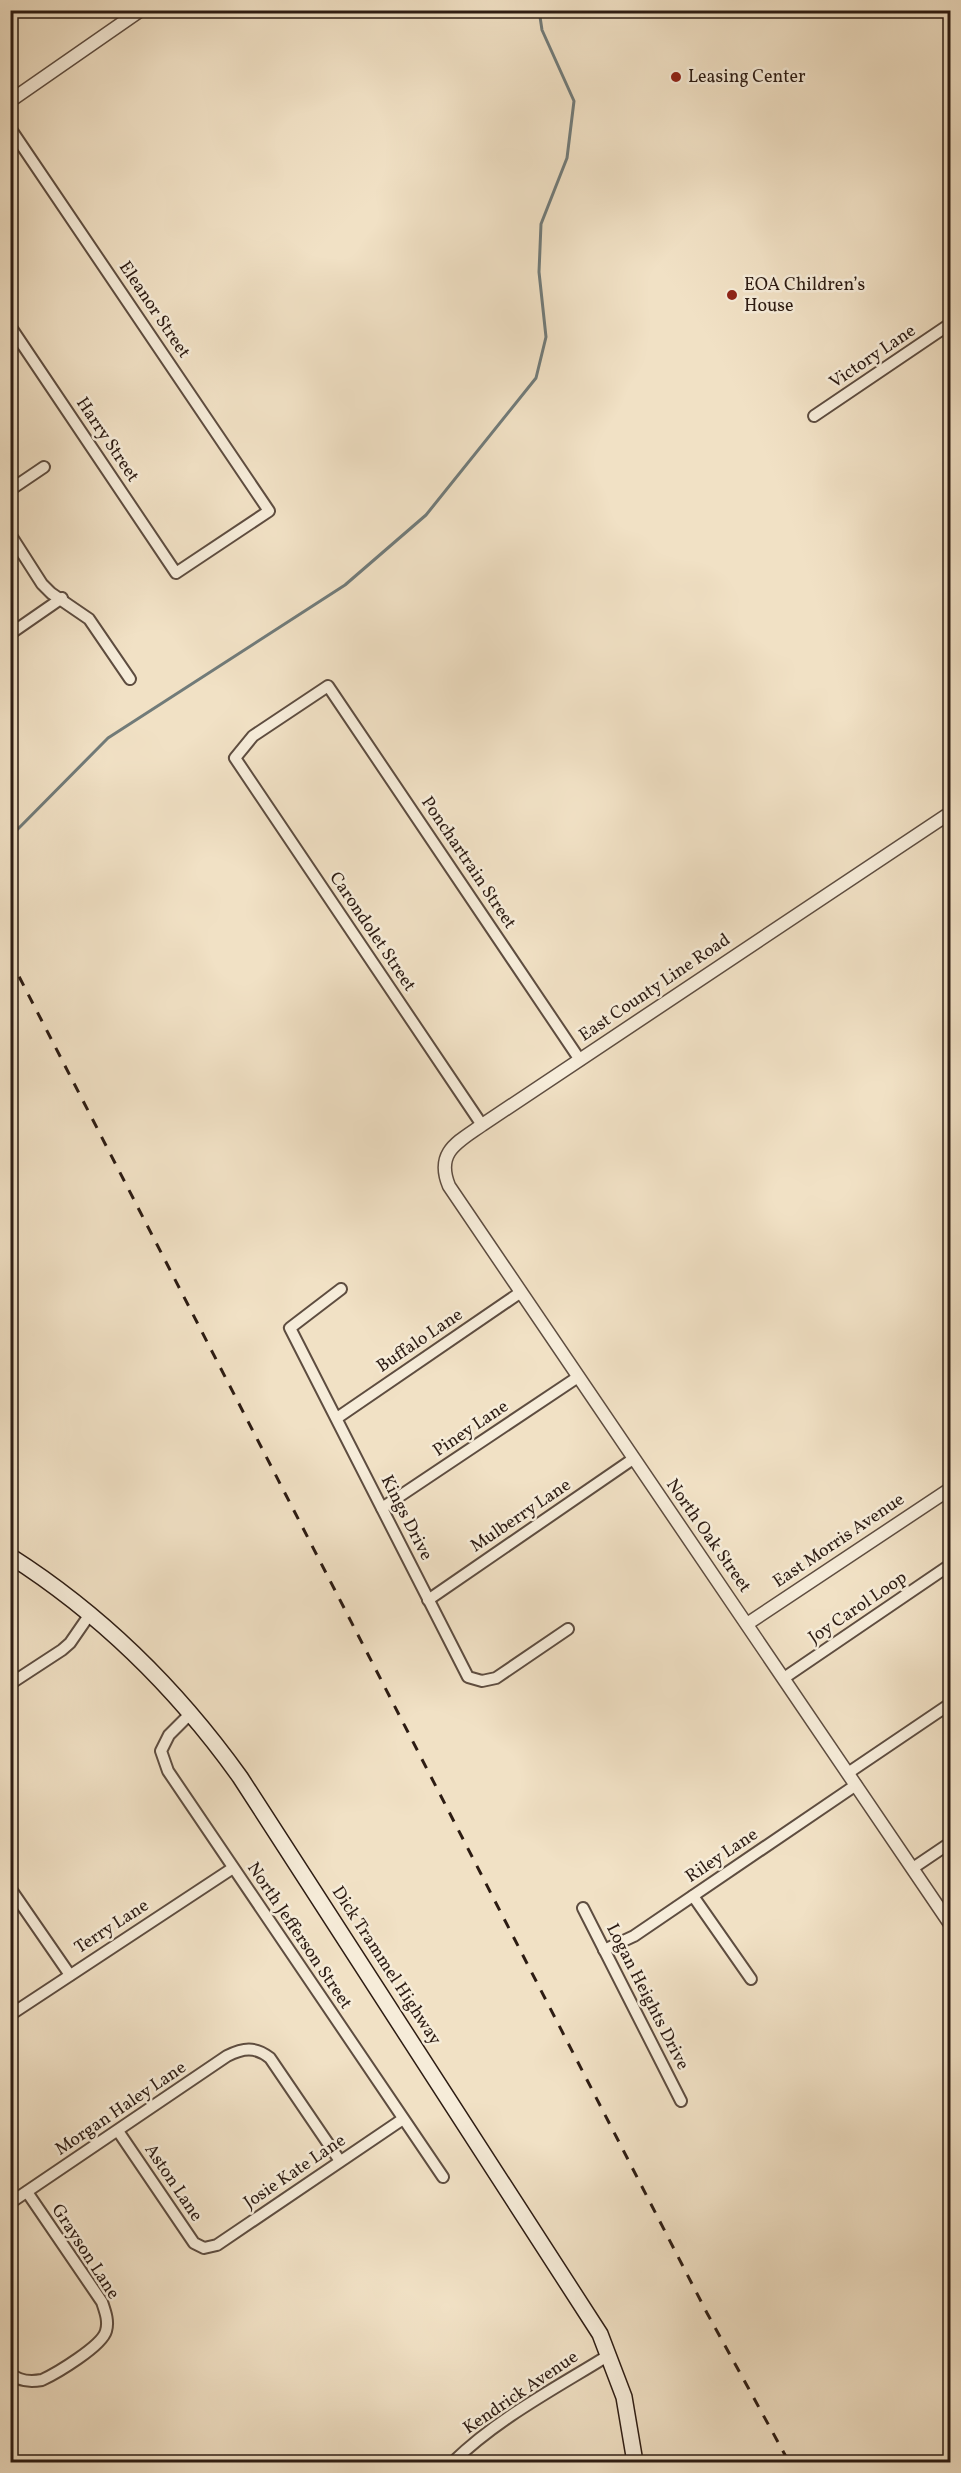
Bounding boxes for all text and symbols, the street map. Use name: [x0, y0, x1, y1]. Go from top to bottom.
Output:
place label: Leasing Center: [688, 65, 806, 90]
marker: Leasing Center: [669, 70, 683, 84]
street label: Eleanor Street: [112, 256, 196, 364]
place label: EOA Children’s House: [744, 273, 865, 319]
marker: EOA Children’s House: [725, 288, 739, 302]
street label: Victory Lane: [825, 319, 921, 395]
street label: Harry Street: [69, 393, 145, 487]
street label: Ponchartrain Street: [414, 792, 522, 934]
street label: Carondolet Street: [323, 867, 421, 997]
street label: East County Line Road: [574, 928, 736, 1048]
street label: Buffalo Lane: [372, 1303, 468, 1379]
street label: Piney Lane: [428, 1395, 514, 1463]
street label: Kings Drive: [374, 1471, 438, 1565]
street label: Mulberry Lane: [466, 1473, 576, 1559]
street label: North Oak Street: [659, 1474, 757, 1598]
street label: East Morris Avenue: [768, 1488, 910, 1594]
street label: Joy Carol Loop: [804, 1566, 912, 1650]
street label: Riley Lane: [681, 1823, 763, 1889]
street label: North Jefferson Street: [240, 1858, 358, 2014]
street label: Dick Trammel Highway: [325, 1882, 447, 2051]
street label: Terry Lane: [70, 1894, 154, 1960]
street label: Logan Heights Drive: [599, 1920, 695, 2074]
street label: Morgan Haley Lane: [50, 2056, 192, 2162]
street label: Josie Kate Lane: [239, 2129, 351, 2215]
street label: Aston Lane: [138, 2139, 208, 2227]
street label: Grayson Lane: [45, 2200, 125, 2304]
street label: Kendrick Avenue: [459, 2345, 583, 2441]

